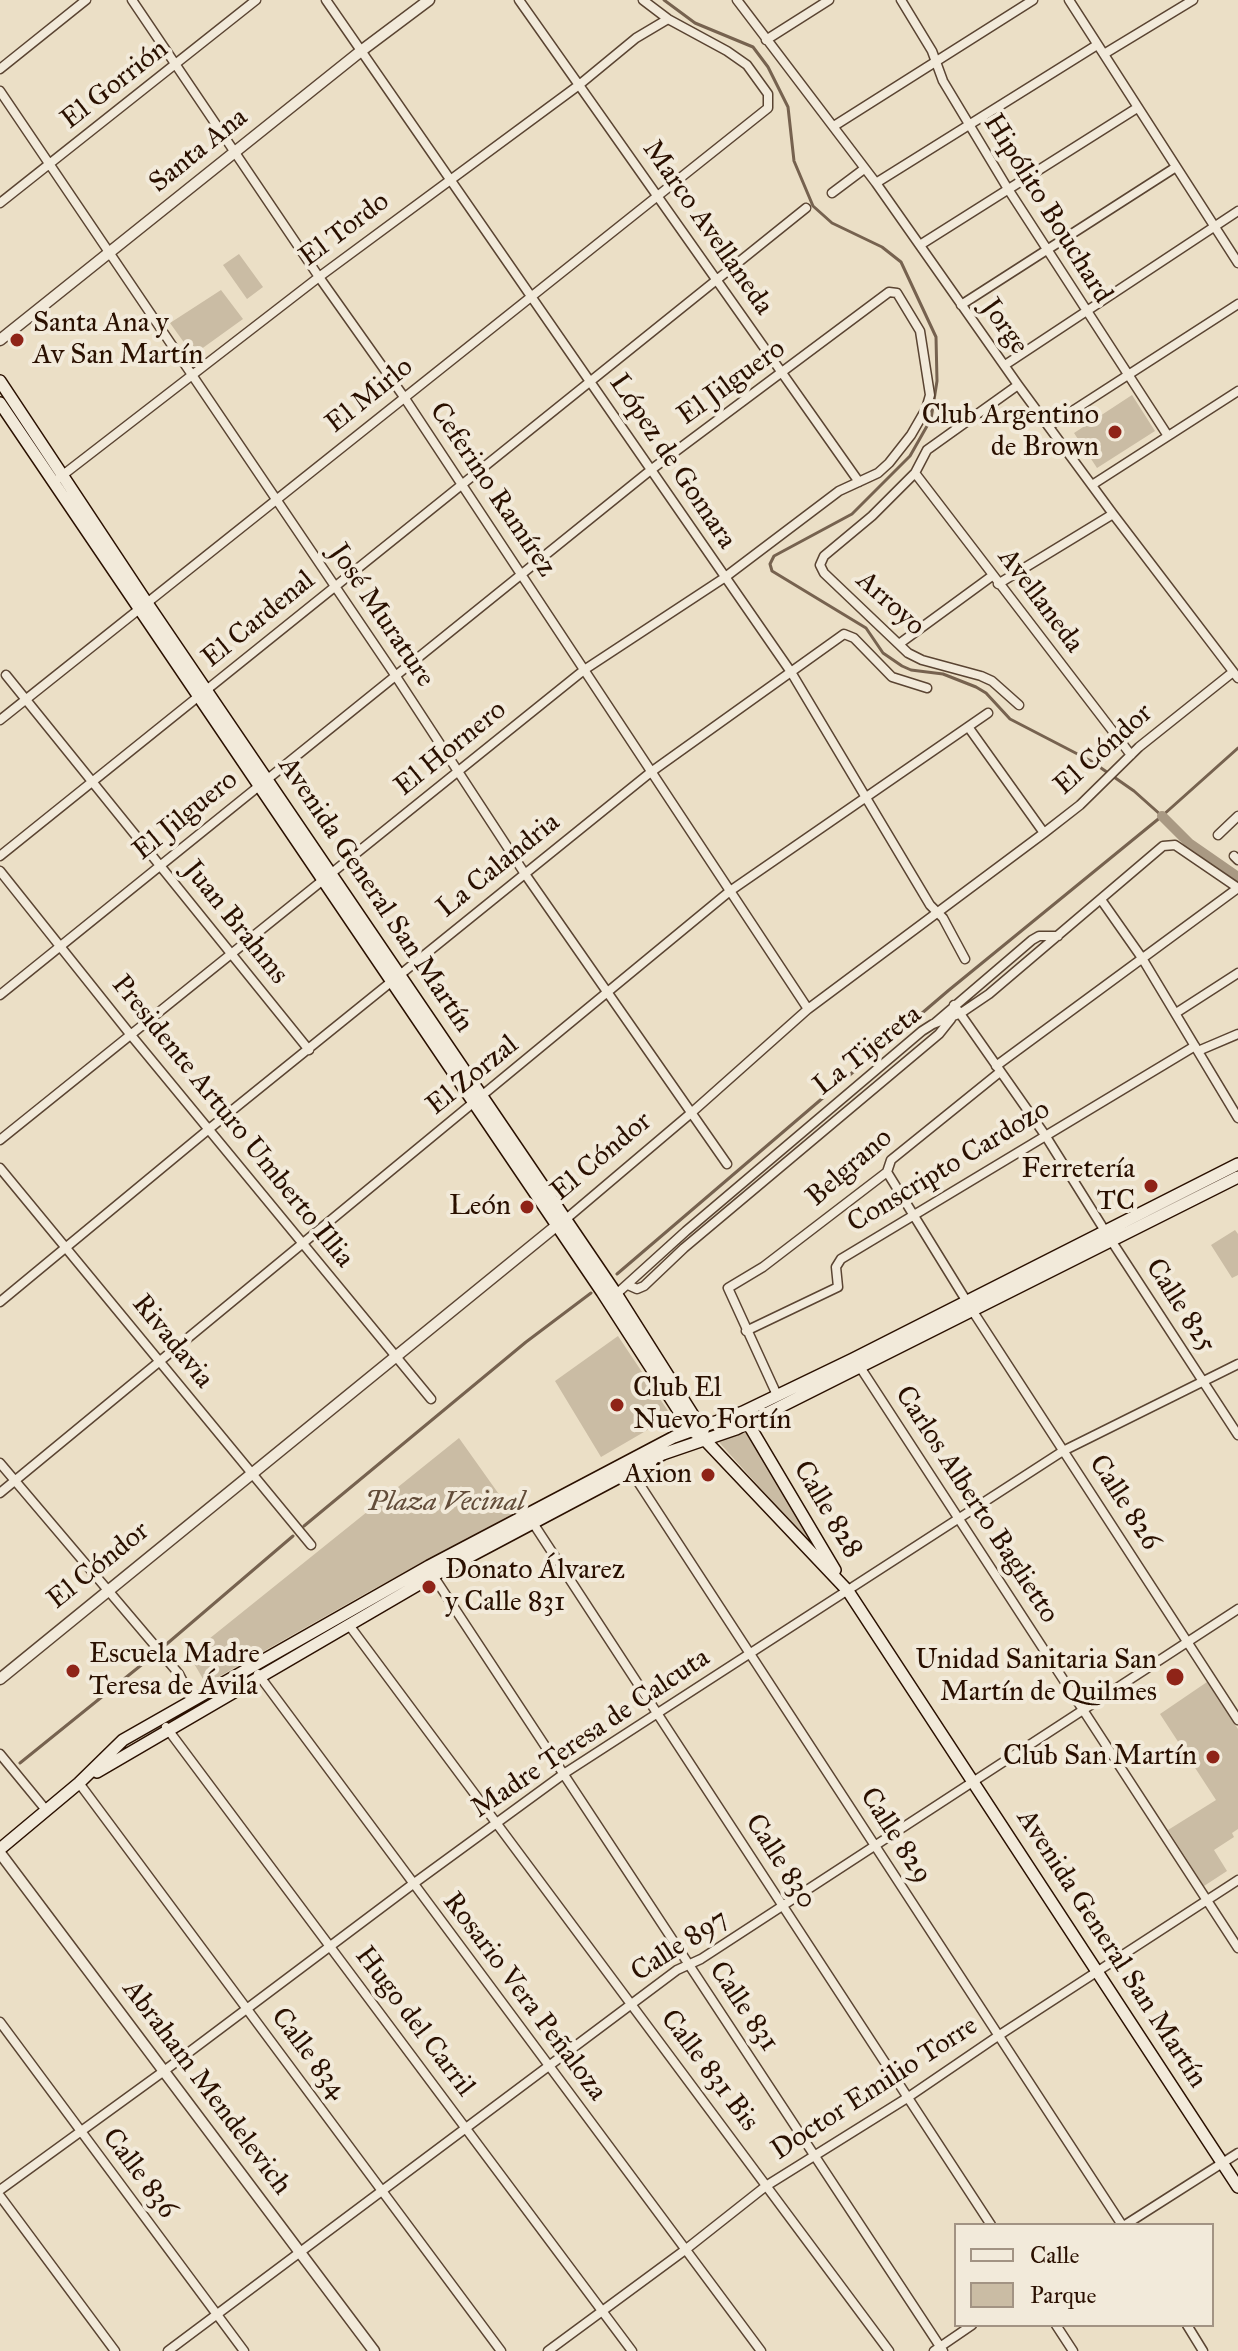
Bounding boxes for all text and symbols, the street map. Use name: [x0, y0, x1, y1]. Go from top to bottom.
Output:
street label: El Gorrión: [55, 33, 175, 137]
street label: Santa Ana: [143, 101, 255, 201]
street label: Hipólito Bouchard: [975, 108, 1119, 310]
street label: Marco Avellaneda: [634, 134, 780, 322]
street label: El Tordo: [294, 185, 396, 275]
street label: Jorge: [973, 293, 1035, 361]
place label: Santa Ana y Av San Martín: [33, 307, 203, 373]
marker: Santa Ana y Av San Martín: [8, 331, 26, 349]
street label: El Jilguero: [672, 333, 792, 433]
street label: El Mirlo: [320, 351, 420, 441]
street label: López de Gomara: [601, 368, 743, 556]
street label: Ceferino Ramírez: [421, 396, 563, 584]
place label: Club Argentino de Brown: [922, 399, 1099, 465]
marker: Club Argentino de Brown: [1106, 423, 1124, 441]
street label: José Murature: [321, 538, 441, 694]
street label: Avellaneda: [990, 542, 1090, 660]
street label: El Cardenal: [196, 564, 322, 676]
street label: Arroyo: [849, 564, 931, 644]
street label: El Hornero: [388, 694, 514, 804]
street label: El Cóndor: [1048, 697, 1160, 803]
street label: Avenida General San Martín: [270, 751, 480, 1039]
street label: El Jilguero: [127, 764, 245, 868]
street label: La Calandria: [431, 806, 567, 926]
street label: Juan Brahms: [175, 855, 295, 991]
street label: Presidente Arturo Umberto Illia: [104, 969, 360, 1275]
street label: La Tijereta: [807, 998, 929, 1104]
street label: El Zorzal: [420, 1029, 526, 1123]
street label: Conscripto Cardozo: [842, 1093, 1056, 1241]
street label: El Cóndor: [545, 1105, 659, 1209]
street label: Belgrano: [800, 1122, 900, 1214]
place label: Ferretería TC: [1022, 1153, 1135, 1219]
marker: Ferretería TC: [1142, 1177, 1160, 1195]
place label: León: [449, 1190, 511, 1224]
marker: León: [518, 1198, 536, 1216]
street label: Calle 825: [1137, 1253, 1223, 1359]
street label: Rivadavia: [124, 1288, 220, 1396]
place label: Club El Nuevo Fortín: [633, 1372, 791, 1438]
street label: Carlos Alberto Baglietto: [887, 1380, 1065, 1630]
marker: Club El Nuevo Fortín: [608, 1396, 626, 1414]
street label: Calle 826: [1081, 1449, 1167, 1557]
street label: Calle 828: [785, 1455, 869, 1565]
place label: Axion: [624, 1458, 692, 1492]
marker: Axion: [699, 1466, 717, 1484]
park label: Plaza Vecinal: [365, 1486, 525, 1520]
street label: El Cóndor: [41, 1515, 157, 1617]
place label: Donato Álvarez y Calle 831: [445, 1554, 625, 1620]
marker: Donato Álvarez y Calle 831: [420, 1578, 438, 1596]
place label: Escuela Madre Teresa de Ávila: [89, 1638, 260, 1704]
street label: Madre Teresa de Calcuta: [466, 1642, 716, 1826]
place label: Unidad Sanitaria San Martín de Quilmes: [915, 1644, 1157, 1710]
marker: Escuela Madre Teresa de Ávila: [64, 1662, 82, 1680]
marker: Unidad Sanitaria San Martín de Quilmes: [1164, 1666, 1186, 1688]
place label: Club San Martín: [1003, 1740, 1197, 1774]
marker: Club San Martín: [1204, 1748, 1222, 1766]
street label: Calle 829: [852, 1782, 938, 1890]
street label: Avenida General San Martín: [1008, 1804, 1214, 2094]
street label: Calle 830: [737, 1808, 823, 1916]
street label: Rosario Vera Peñaloza: [435, 1886, 613, 2108]
street label: Calle 897: [625, 1902, 735, 1990]
street label: Hugo del Carril: [347, 1941, 481, 2103]
street label: Calle 831: [701, 1956, 785, 2058]
street label: Abraham Mendelevich: [114, 1974, 298, 2202]
street label: Calle 834: [263, 2002, 353, 2106]
street label: Calle 831 Bis: [653, 2004, 765, 2138]
street label: Doctor Emilio Torre: [766, 2010, 984, 2168]
street label: Calle 836: [94, 2122, 184, 2226]
legend: [954, 2223, 1214, 2327]
text: Calle: [1030, 2240, 1079, 2270]
text: Parque: [1030, 2280, 1097, 2310]

